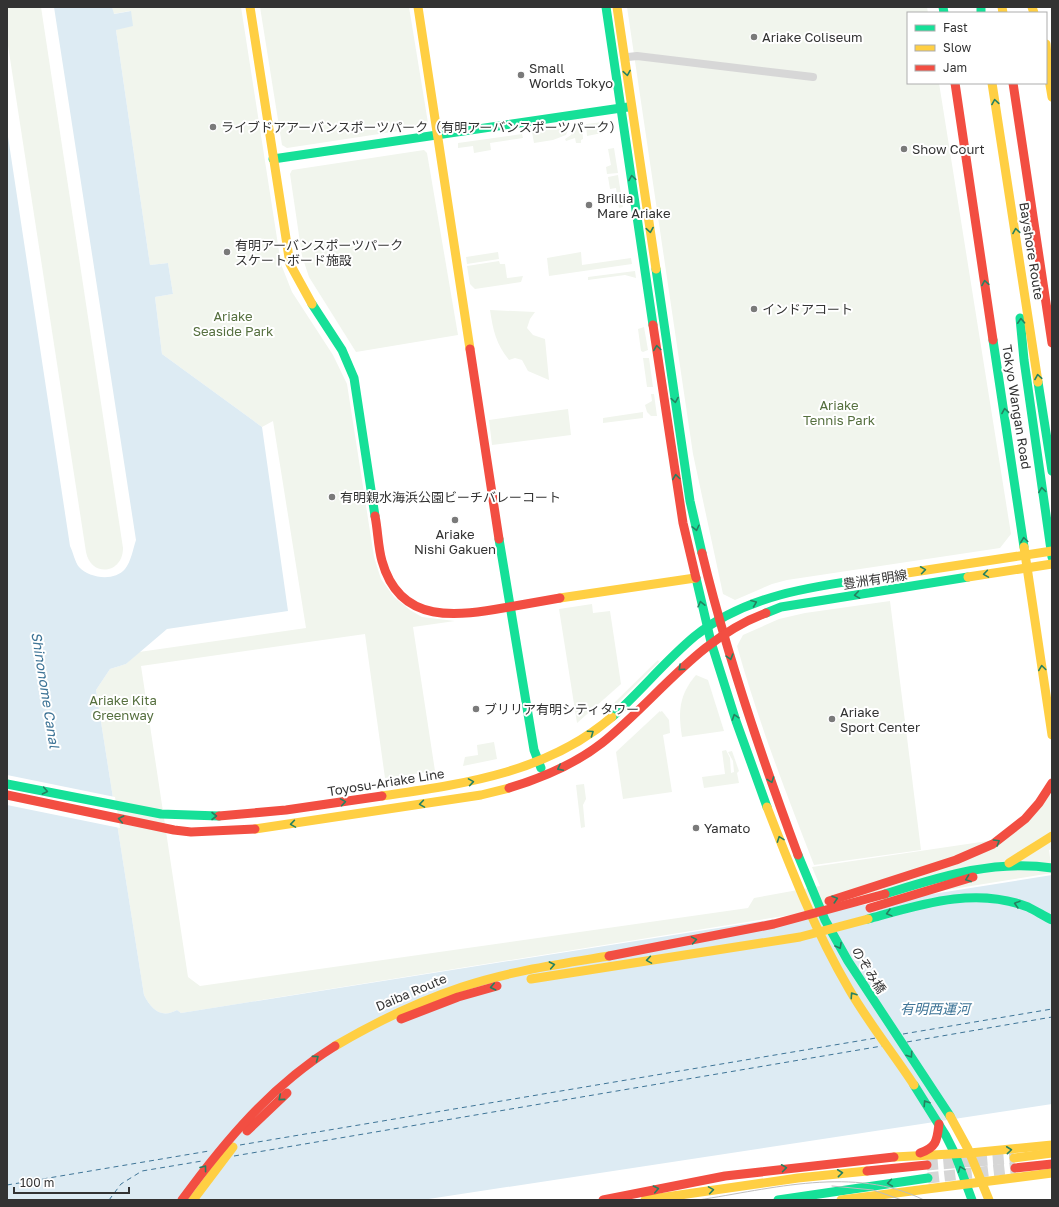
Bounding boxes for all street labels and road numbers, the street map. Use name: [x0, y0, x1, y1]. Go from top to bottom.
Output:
street label: Bayshore Route: [1016, 201, 1048, 301]
street label: Tokyo Wangan Road: [999, 344, 1035, 470]
street label: 豊洲有明線: [842, 566, 908, 592]
street label: Toyosu-Ariake Line: [327, 765, 445, 799]
street label: のぞみ橋: [848, 944, 890, 996]
street label: Daiba Route: [373, 970, 449, 1014]

